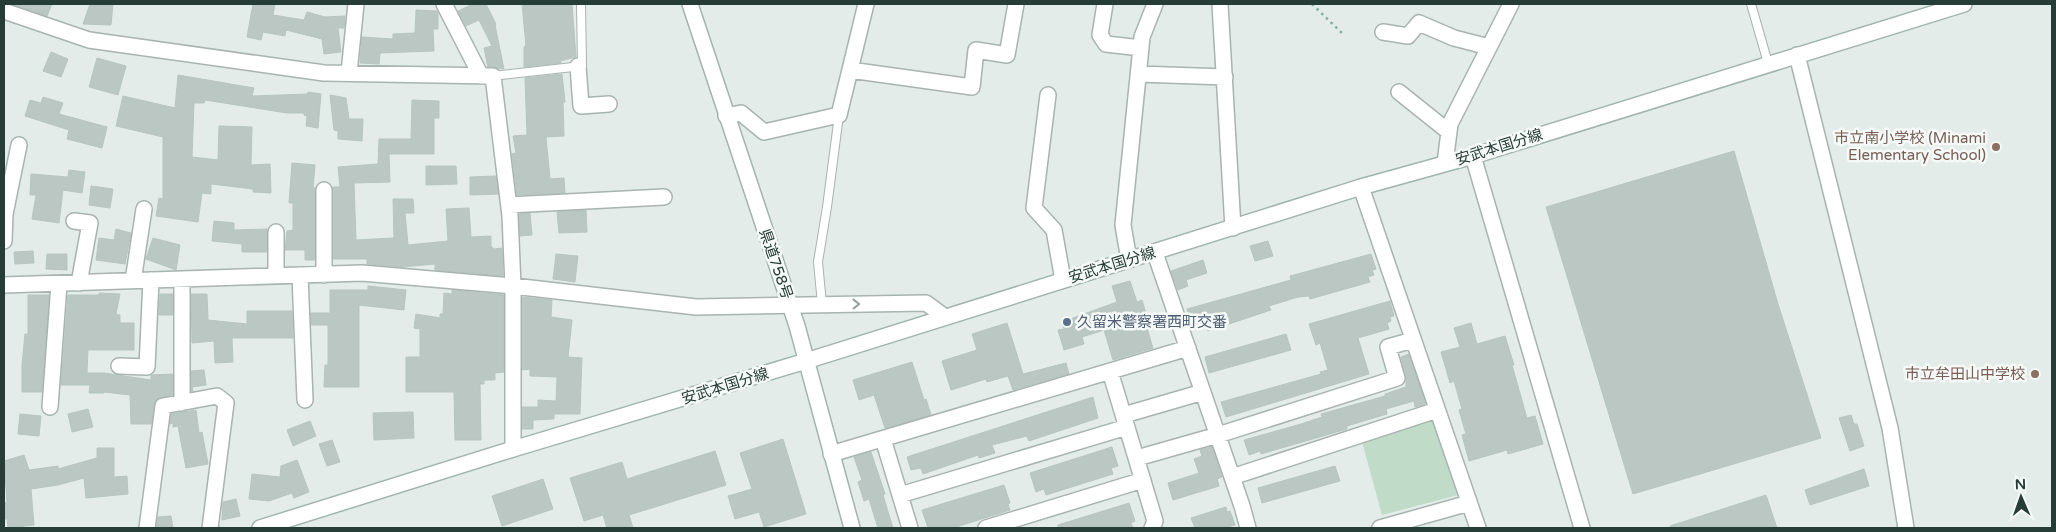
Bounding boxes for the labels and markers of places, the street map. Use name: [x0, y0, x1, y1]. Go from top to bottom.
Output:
place label: 市立南小学校 (Minami Elementary School): [1834, 129, 1986, 164]
marker: 市立南小学校 (Minami Elementary School): [1990, 141, 2002, 153]
place label: 久留米警察署西町交番: [1077, 313, 1227, 331]
marker: 久留米警察署西町交番: [1061, 316, 1073, 328]
place label: 市立牟田山中学校: [1905, 365, 2025, 383]
marker: 市立牟田山中学校: [2029, 368, 2041, 380]

